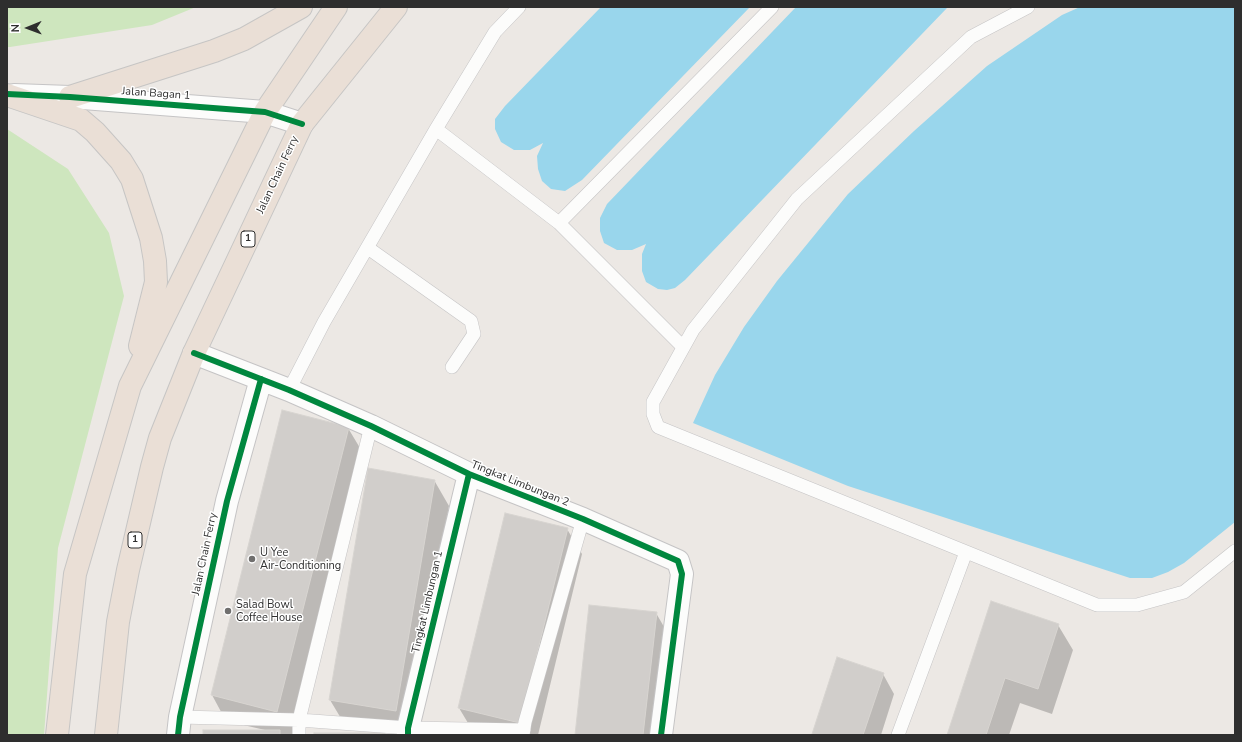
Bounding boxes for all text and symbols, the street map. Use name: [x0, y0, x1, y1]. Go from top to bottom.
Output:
north arrow: [8, 8, 48, 48]
text: N: [8, 24, 23, 32]
street label: Jalan Bagan 1: [121, 85, 191, 103]
street label: Jalan Chain Ferry: [254, 134, 302, 216]
road number: 1: [241, 231, 255, 247]
street label: Tingkat Limbungan 2: [469, 458, 571, 510]
street label: Jalan Chain Ferry: [190, 511, 220, 597]
road number: 1: [128, 532, 142, 548]
place label: U Yee Air-Conditioning: [260, 546, 341, 572]
street label: Tingkat Limbungan 1: [410, 550, 446, 654]
marker: U Yee Air-Conditioning: [247, 554, 257, 564]
place label: Salad Bowl Coffee House: [236, 598, 302, 624]
marker: Salad Bowl Coffee House: [223, 606, 233, 616]

